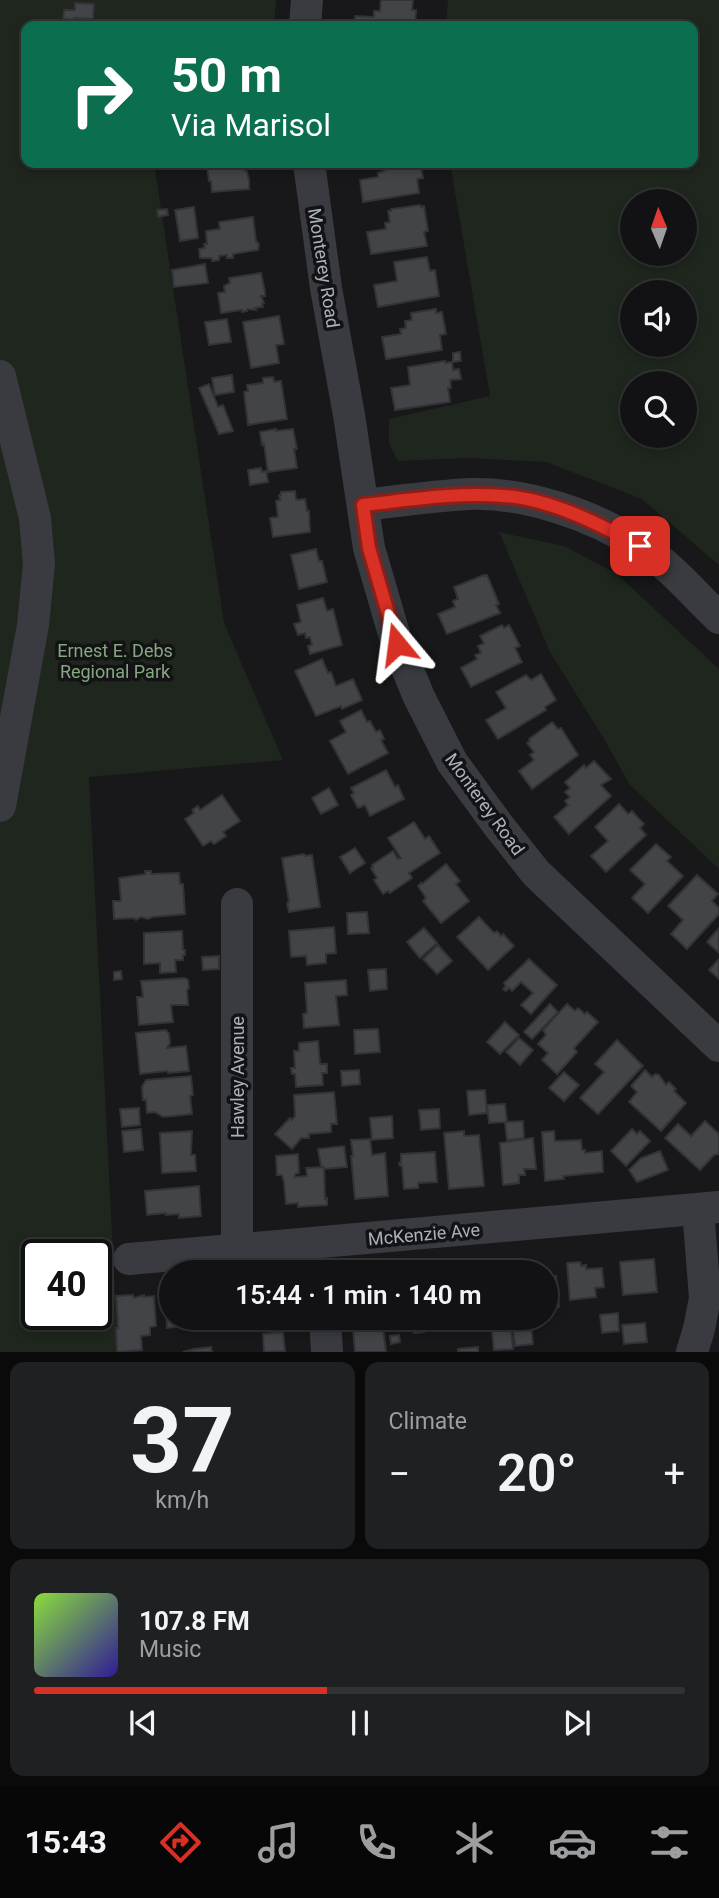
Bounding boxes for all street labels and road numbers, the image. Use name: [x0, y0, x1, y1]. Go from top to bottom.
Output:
street label: Monterey Road: [304, 207, 344, 329]
street label: Monterey Road: [441, 749, 529, 859]
street label: Hawley Avenue: [227, 1016, 248, 1138]
street label: McKenzie Ave: [367, 1219, 481, 1249]

